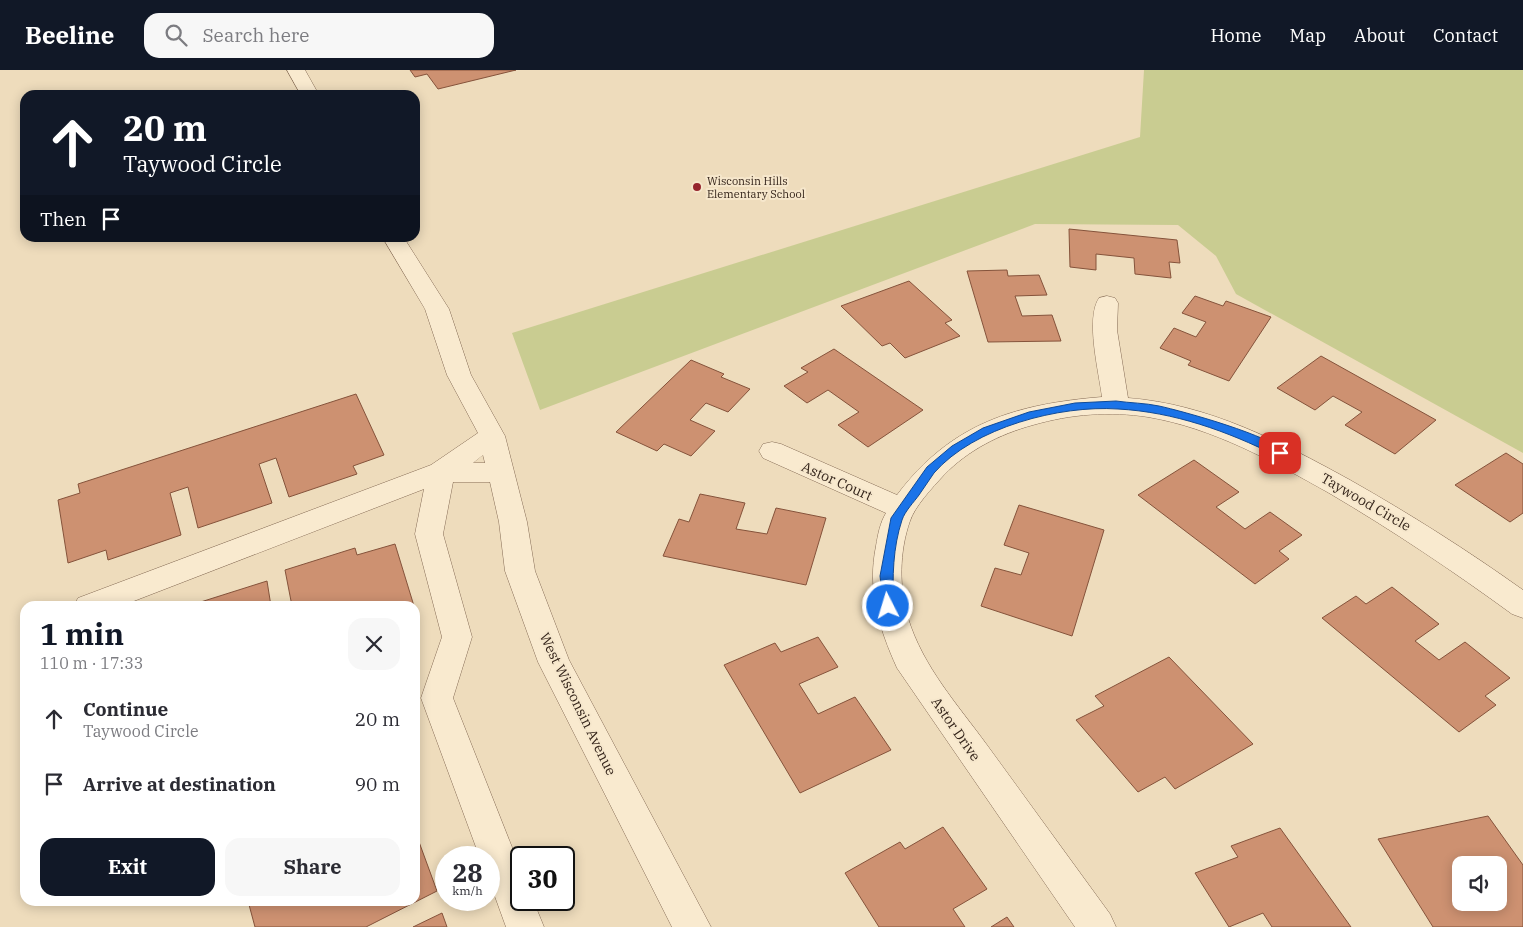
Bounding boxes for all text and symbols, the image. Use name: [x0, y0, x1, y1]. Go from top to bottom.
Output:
search box: [144, 13, 494, 58]
text: Beeline: [25, 19, 114, 51]
icon: search: [162, 21, 190, 49]
text: Search here: [202, 23, 309, 47]
text: Home: [1210, 24, 1262, 47]
text: Map: [1290, 24, 1326, 47]
text: About: [1354, 24, 1405, 47]
text: Contact: [1433, 24, 1498, 47]
text: 20 m: [123, 105, 207, 151]
icon: ahead: [40, 110, 105, 175]
text: Taywood Circle: [123, 149, 282, 178]
place label: Wisconsin Hills Elementary School: [707, 174, 805, 201]
marker: Wisconsin Hills Elementary School: [691, 181, 703, 193]
icon: arrive: [97, 205, 125, 233]
text: Then: [40, 207, 87, 231]
pin: [1259, 432, 1301, 474]
icon: arrive: [1266, 439, 1294, 467]
street label: Astor Court: [799, 457, 875, 505]
street label: Taywood Circle: [1318, 469, 1414, 535]
position arrow: [861, 579, 913, 631]
text: 1 min: [40, 614, 124, 653]
button: close: [348, 618, 400, 670]
street label: West Wisconsin Avenue: [536, 630, 620, 778]
text: 110 m · 17:33: [40, 653, 143, 673]
street label: Astor Drive: [927, 694, 985, 764]
text: Continue: [83, 697, 168, 721]
icon: ahead: [40, 705, 68, 733]
text: 20 m: [355, 707, 400, 731]
text: Taywood Circle: [83, 721, 199, 741]
icon: arrive: [40, 770, 68, 798]
text: Arrive at destination: [83, 772, 276, 796]
text: 90 m: [355, 772, 400, 796]
button: Exit: [40, 838, 215, 896]
button: Share: [225, 838, 400, 896]
speed limit sign: 30: [510, 846, 575, 911]
text: 28: [452, 856, 483, 889]
map controls: [1452, 856, 1507, 911]
button: sound: [1452, 856, 1507, 911]
text: km/h: [452, 883, 483, 898]

